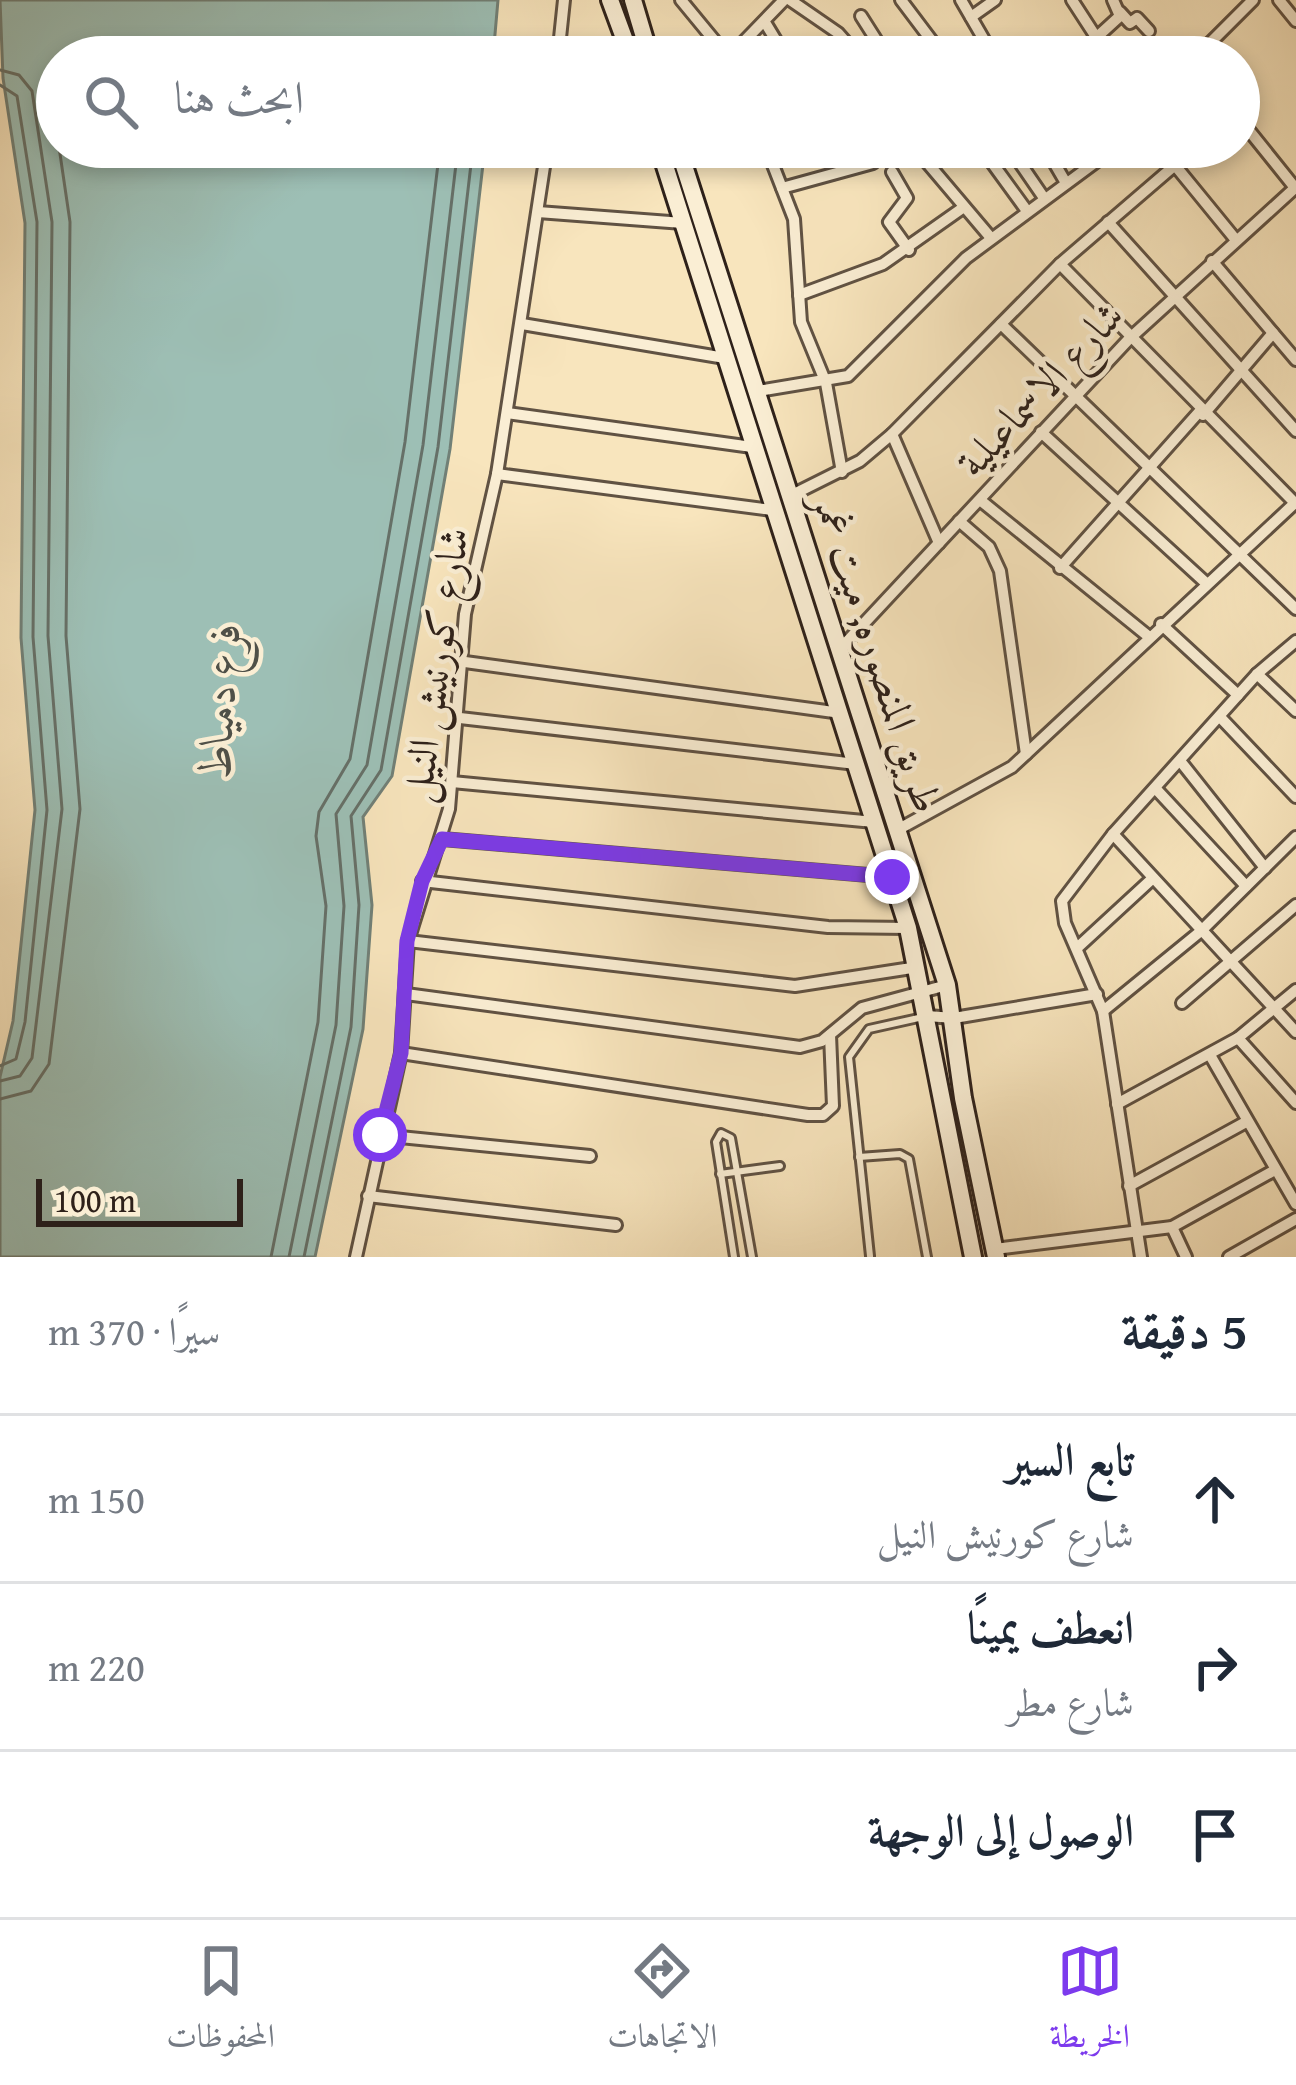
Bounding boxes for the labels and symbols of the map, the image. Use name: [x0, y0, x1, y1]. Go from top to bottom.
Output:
street label: شارع الاسماعيلية: [941, 286, 1141, 494]
street label: طريق المنصوره, ميت غمر: [797, 480, 960, 820]
street label: شارع كورنيش النيل: [385, 524, 489, 807]
water label: فرع دمياط: [180, 620, 262, 781]
route end: [865, 850, 919, 904]
route start: [353, 1108, 407, 1162]
scale bar: [36, 1173, 243, 1226]

